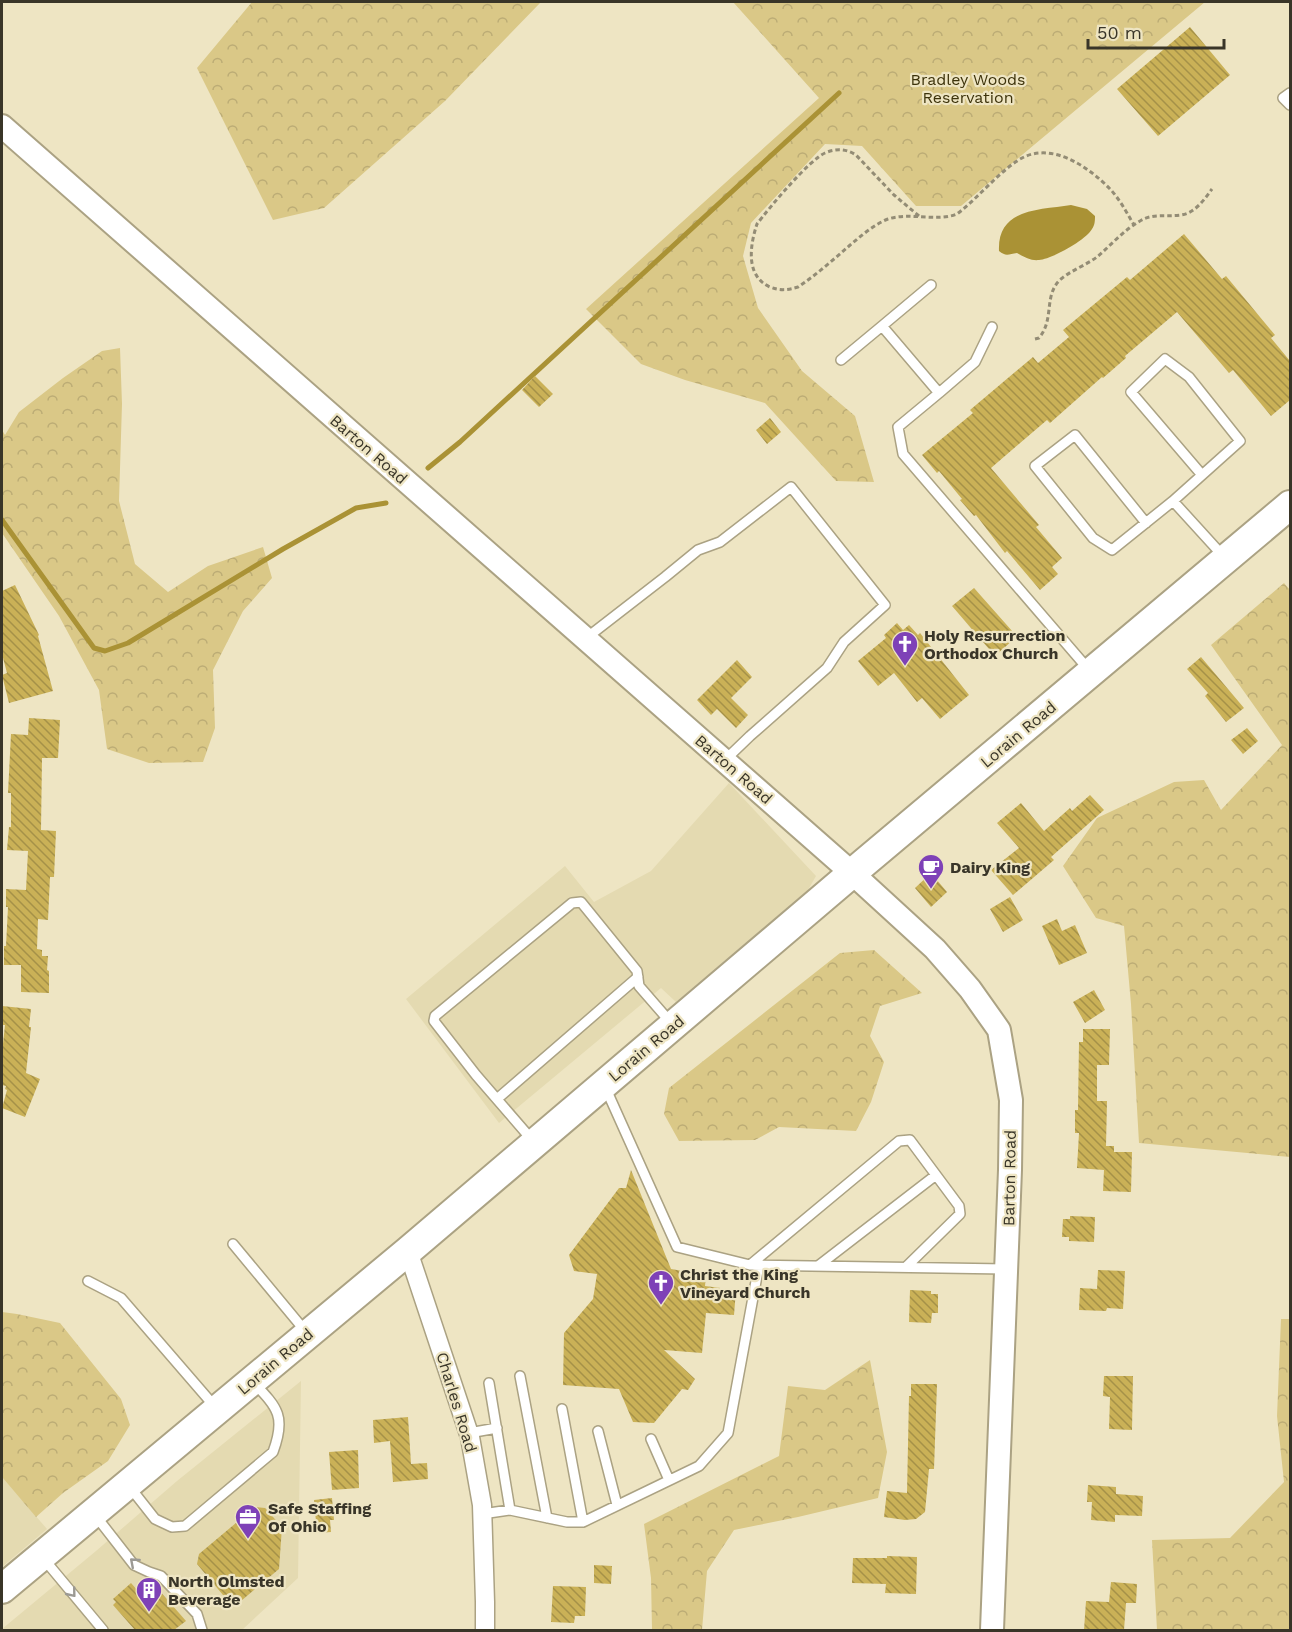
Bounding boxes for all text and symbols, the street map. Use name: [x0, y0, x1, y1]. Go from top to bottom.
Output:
scale bar: [1088, 12, 1224, 50]
text: 50 m: [1097, 22, 1142, 43]
park label: Bradley Woods Reservation: [910, 70, 1026, 107]
street label: Barton Road: [326, 411, 411, 488]
place label: Holy Resurrection Orthodox Church: [924, 626, 1065, 663]
church icon: Holy Resurrection Orthodox Church: [890, 629, 920, 667]
street label: Lorain Road: [977, 697, 1060, 772]
street label: Barton Road: [691, 731, 776, 808]
cafe icon: Dairy King: [916, 852, 946, 890]
place label: Dairy King: [950, 858, 1030, 877]
street label: Lorain Road: [605, 1011, 688, 1086]
street label: Barton Road: [999, 1130, 1020, 1226]
place label: Christ the King Vineyard Church: [680, 1265, 810, 1302]
church icon: Christ the King Vineyard Church: [646, 1268, 676, 1306]
street label: Lorain Road: [234, 1324, 317, 1399]
street label: Charles Road: [432, 1350, 481, 1454]
place label: Safe Staffing Of Ohio: [268, 1499, 371, 1536]
office icon: Safe Staffing Of Ohio: [233, 1502, 263, 1540]
one-way arrow: [131, 1558, 141, 1569]
place label: North Olmsted Beverage: [168, 1572, 285, 1609]
building icon: North Olmsted Beverage: [134, 1575, 164, 1613]
one-way arrow: [65, 1586, 76, 1597]

